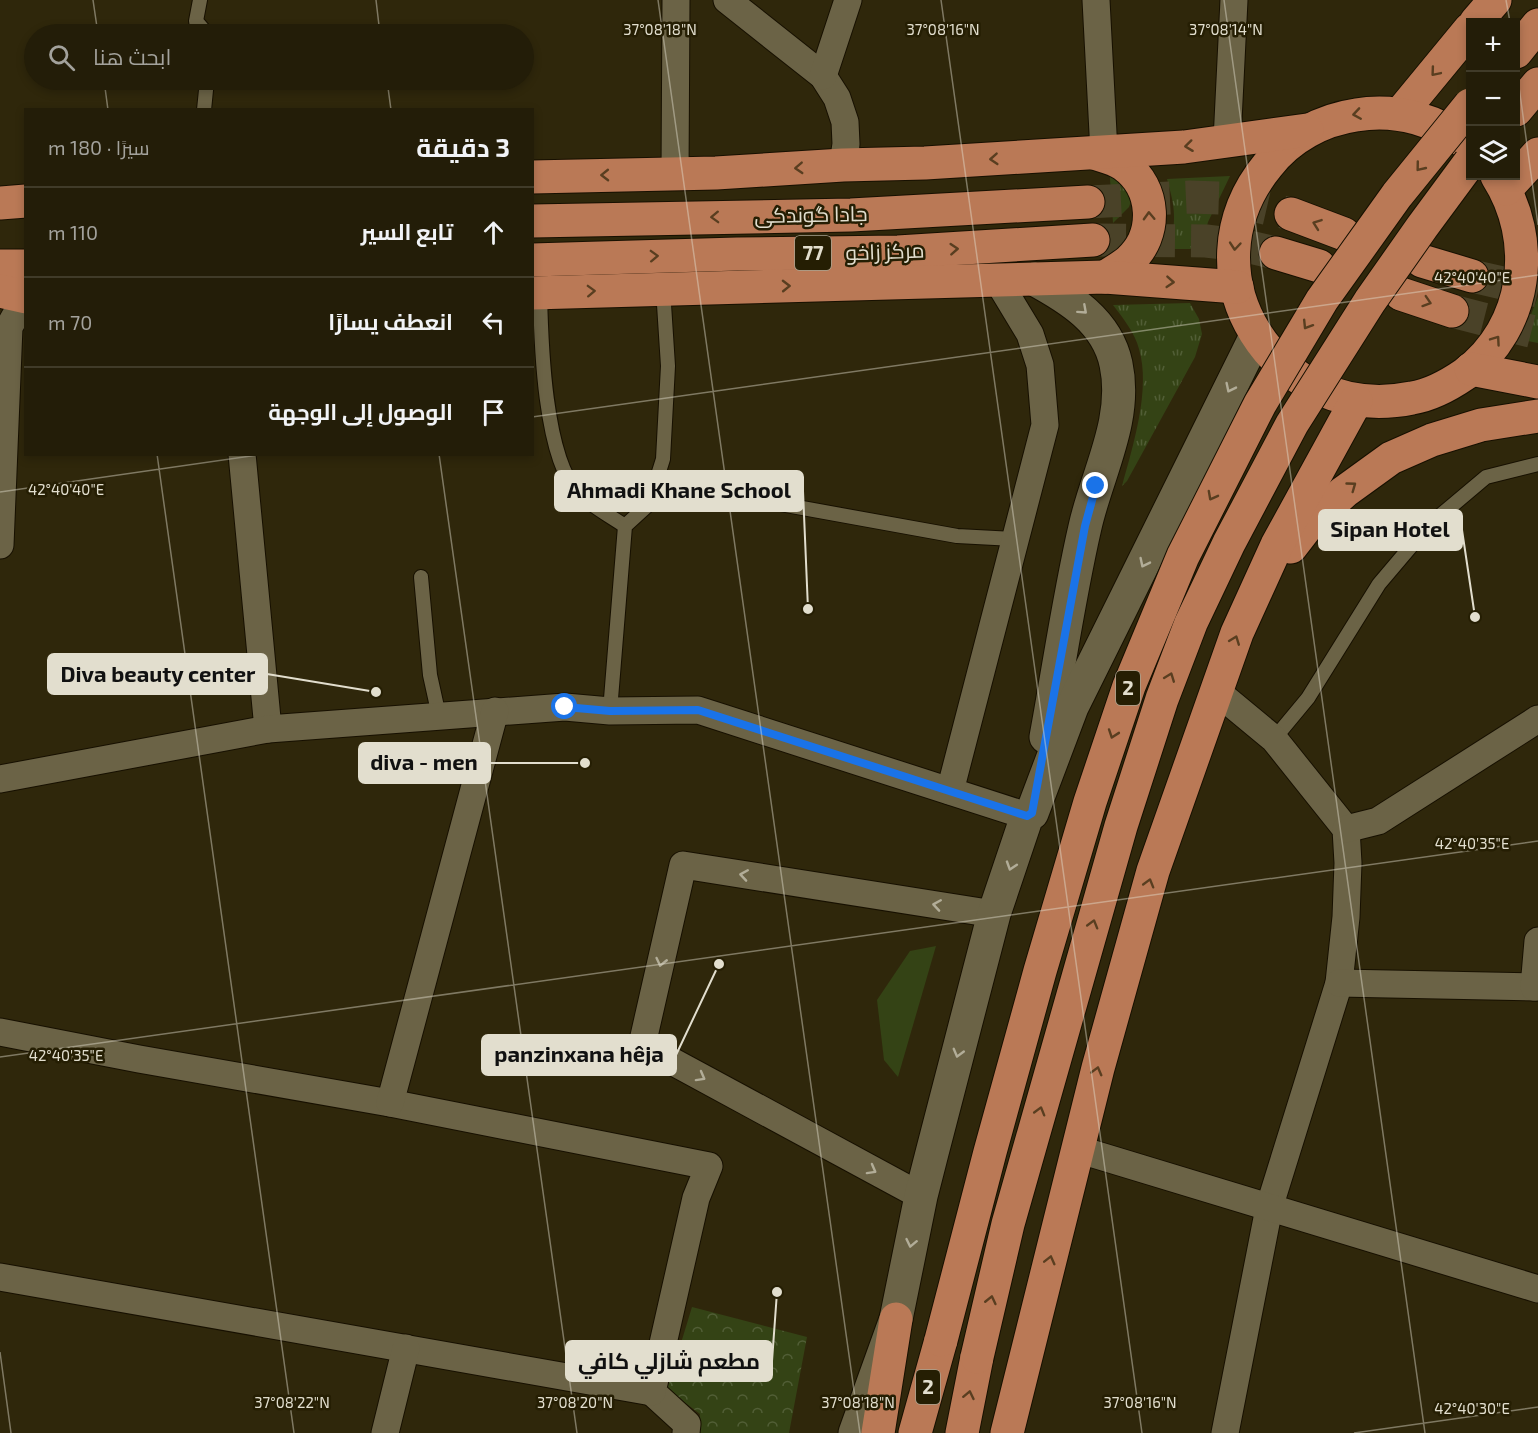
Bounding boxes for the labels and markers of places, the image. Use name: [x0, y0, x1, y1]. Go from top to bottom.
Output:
callout: Ahmadi Khane School: [555, 471, 803, 511]
callout: Sipan Hotel: [1319, 510, 1462, 550]
callout: Diva beauty center: [48, 654, 267, 694]
callout: diva - men: [359, 743, 490, 783]
callout: panzinxana hêja: [482, 1035, 676, 1075]
callout: مطعم شازلي كافي: [566, 1341, 772, 1381]

